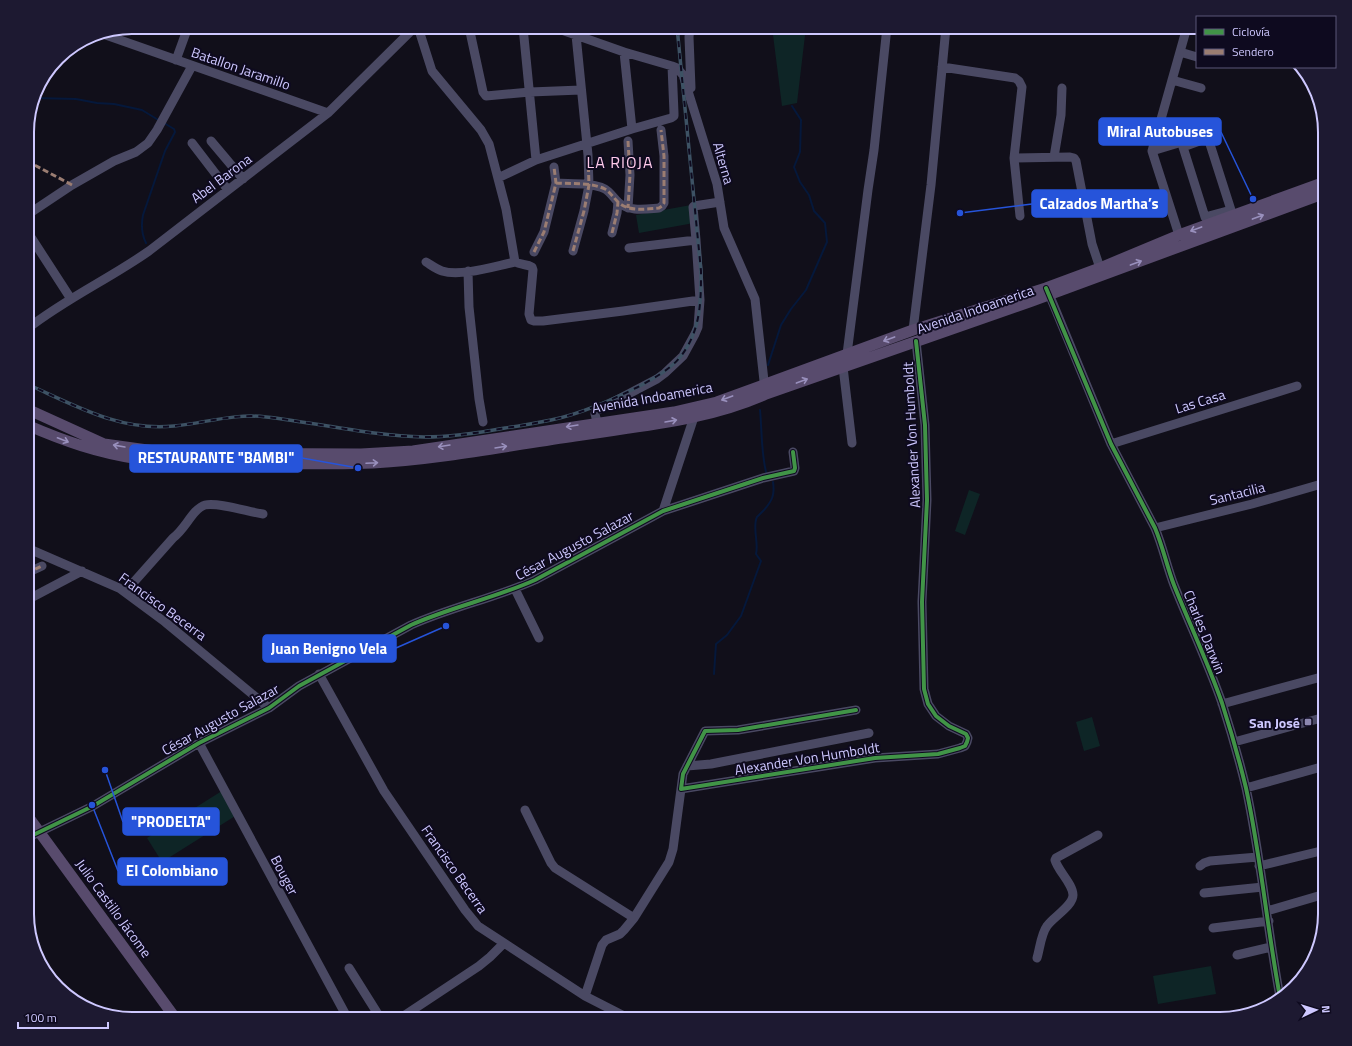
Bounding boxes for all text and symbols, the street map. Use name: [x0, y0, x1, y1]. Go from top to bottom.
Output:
legend: [1196, 16, 1336, 68]
text: Ciclovía: [1232, 22, 1270, 41]
street label: Batallon Jaramillo: [189, 41, 293, 95]
text: Sendero: [1232, 42, 1274, 61]
callout: Miral Autobuses: [1099, 118, 1221, 145]
text: Miral Autobuses: [1107, 120, 1213, 143]
street label: Alterna: [708, 139, 740, 187]
street label: Abel Barona: [186, 148, 256, 208]
district label: LA RIOJA: [587, 150, 653, 174]
callout: Calzados Martha’s: [1032, 190, 1167, 217]
text: Calzados Martha’s: [1039, 192, 1159, 215]
one-way arrow: [1251, 213, 1263, 221]
one-way arrow: [1191, 225, 1203, 233]
one-way arrow: [1130, 258, 1142, 266]
street label: Avenida Indoamerica: [914, 279, 1036, 339]
one-way arrow: [884, 335, 896, 343]
street label: Alexander Von Humboldt: [897, 361, 925, 509]
street label: Avenida Indoamerica: [590, 376, 714, 418]
one-way arrow: [796, 377, 808, 385]
street label: Las Casa: [1172, 383, 1228, 419]
one-way arrow: [722, 394, 734, 402]
one-way arrow: [664, 417, 677, 425]
one-way arrow: [566, 422, 579, 430]
one-way arrow: [57, 437, 69, 445]
one-way arrow: [113, 442, 126, 450]
one-way arrow: [438, 443, 451, 451]
one-way arrow: [494, 443, 507, 451]
callout: RESTAURANTE "BAMBI": [130, 445, 302, 472]
text: RESTAURANTE "BAMBI": [138, 446, 294, 469]
one-way arrow: [365, 459, 378, 466]
street label: Santacilia: [1207, 476, 1267, 510]
street label: César Augusto Salazar: [511, 505, 637, 585]
street label: Francisco Becerra: [115, 567, 211, 645]
street label: Charles Darwin: [1179, 587, 1231, 677]
callout: Juan Benigno Vela: [263, 635, 396, 662]
text: Juan Benigno Vela: [271, 637, 388, 660]
street label: César Augusto Salazar: [157, 678, 283, 760]
place label: San José: [1249, 712, 1300, 733]
marker: San José: [1303, 717, 1313, 727]
street label: Alexander Von Humboldt: [733, 736, 881, 780]
callout: "PRODELTA": [123, 808, 219, 835]
text: "PRODELTA": [131, 810, 211, 833]
street label: Francisco Becerra: [417, 820, 493, 918]
street label: Bouger: [266, 851, 304, 899]
street label: Julio Castillo Jácome: [71, 854, 157, 962]
callout: El Colombiano: [118, 858, 227, 885]
text: El Colombiano: [126, 859, 218, 882]
north arrow: [1296, 990, 1336, 1030]
scale bar: [18, 1004, 108, 1030]
text: N: [1318, 1005, 1334, 1014]
text: 100 m: [24, 1008, 57, 1027]

